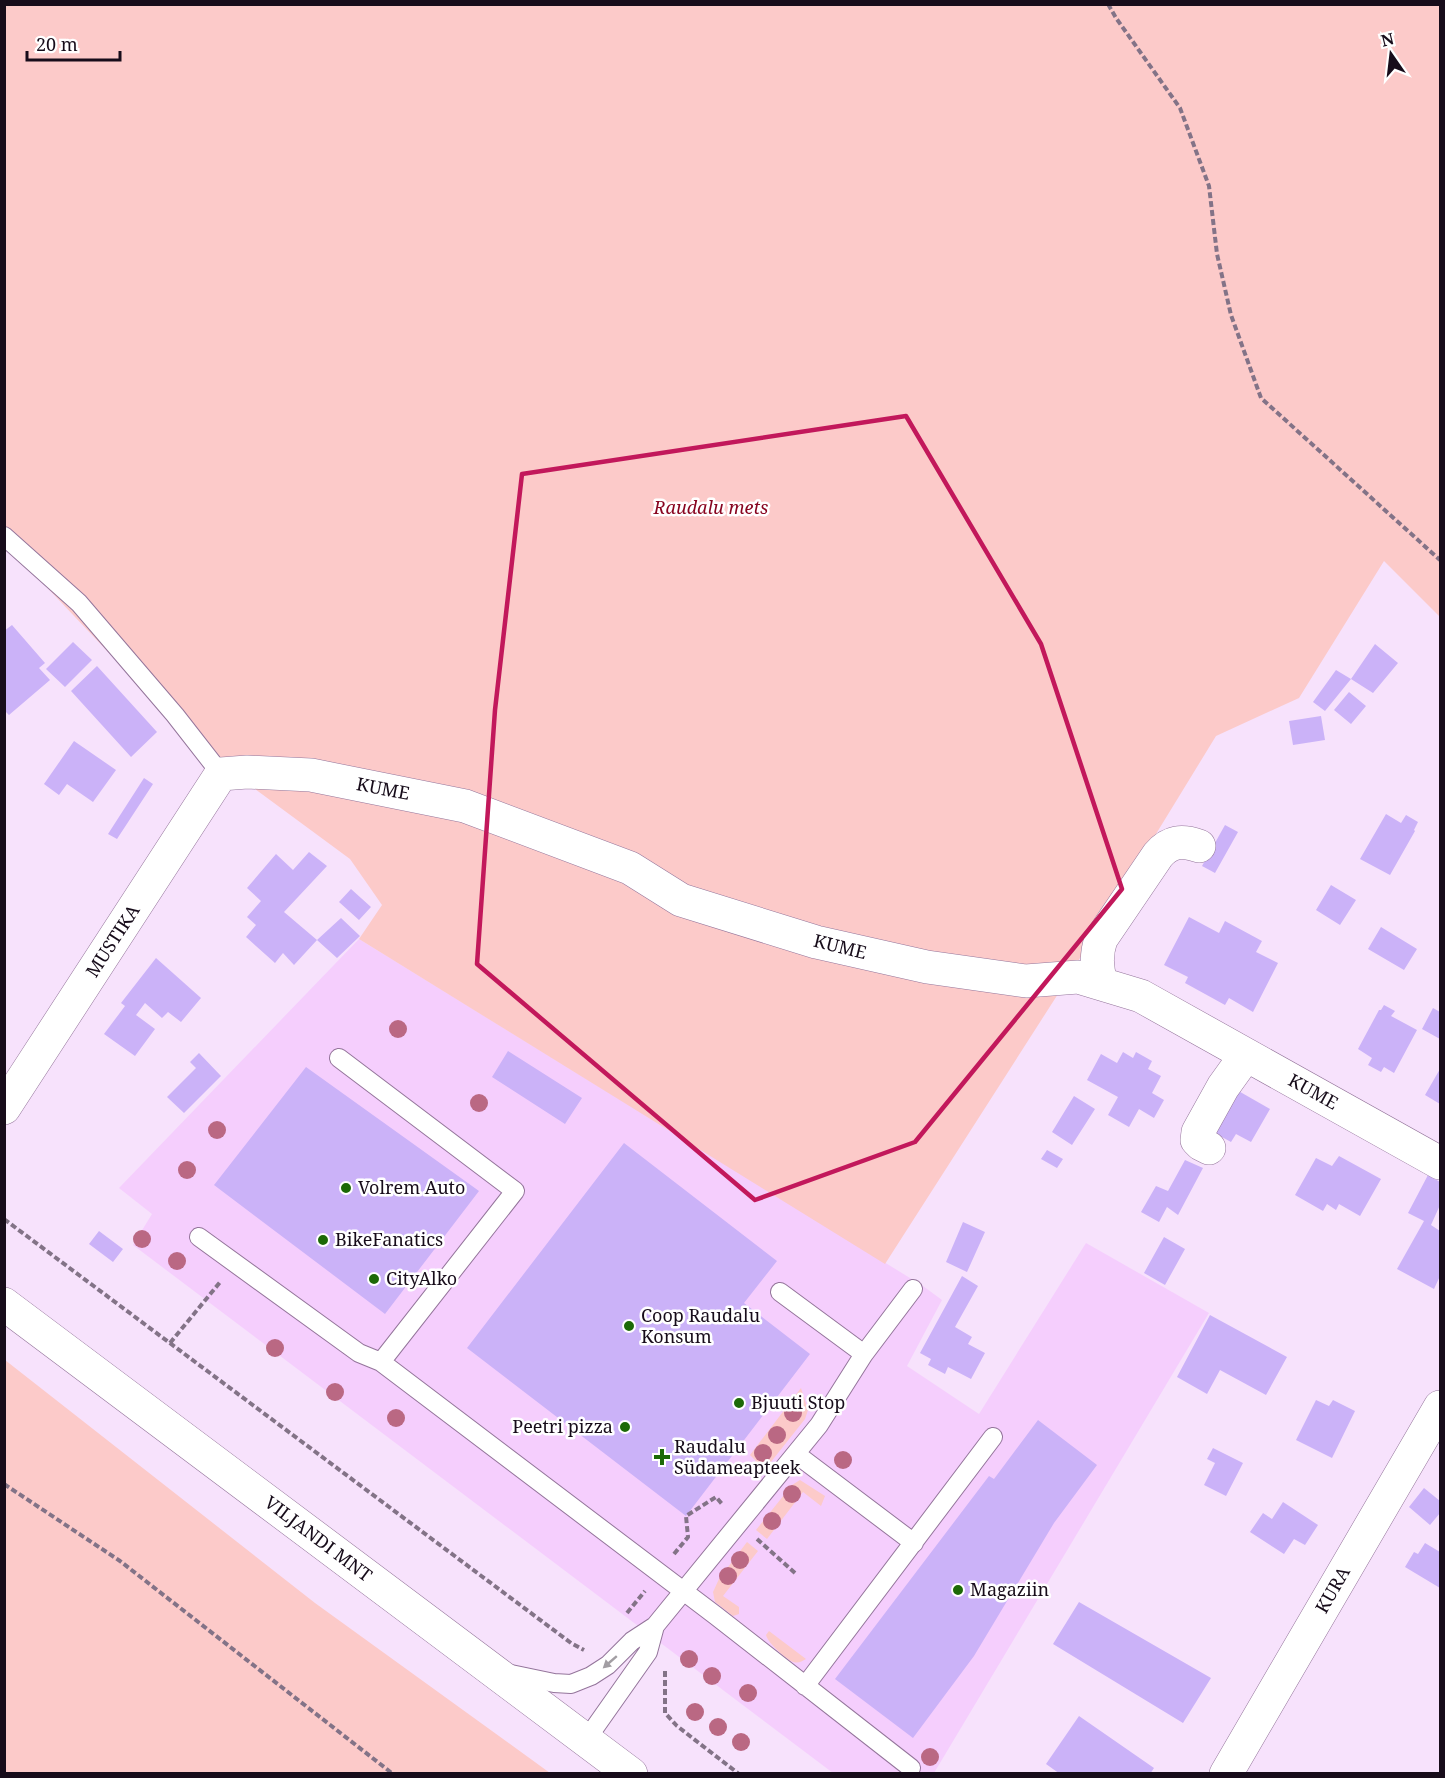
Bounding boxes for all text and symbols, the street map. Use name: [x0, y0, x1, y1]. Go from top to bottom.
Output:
scale bar: [27, 24, 120, 62]
north arrow: [1361, 24, 1421, 84]
text: N: [1379, 27, 1397, 52]
text: 20 m: [36, 32, 78, 56]
park label: Raudalu mets: [653, 495, 768, 519]
street label: KUME: [355, 771, 412, 805]
street label: MUSTIKA: [80, 899, 145, 981]
street label: KUME: [811, 928, 869, 964]
street label: KUME: [1284, 1068, 1343, 1115]
place label: Volrem Auto: [358, 1175, 465, 1199]
marker: Volrem Auto: [339, 1181, 353, 1195]
place label: BikeFanatics: [335, 1227, 443, 1251]
marker: BikeFanatics: [316, 1233, 330, 1247]
place label: CityAlko: [386, 1266, 457, 1290]
marker: CityAlko: [367, 1272, 381, 1286]
place label: Coop Raudalu Konsum: [641, 1303, 761, 1348]
marker: Coop Raudalu Konsum: [622, 1319, 636, 1333]
place label: Bjuuti Stop: [751, 1390, 845, 1414]
marker: Bjuuti Stop: [732, 1396, 746, 1410]
place label: Peetri pizza: [512, 1414, 613, 1438]
marker: Peetri pizza: [618, 1420, 632, 1434]
place label: Raudalu Südameapteek: [674, 1434, 801, 1479]
marker: Raudalu Südameapteek: [655, 1450, 669, 1464]
street label: VILJANDI MNT: [260, 1490, 377, 1587]
street label: KURA: [1309, 1562, 1355, 1617]
place label: Magaziin: [970, 1577, 1050, 1601]
marker: Magaziin: [951, 1583, 965, 1597]
one-way arrow: [603, 1655, 618, 1668]

